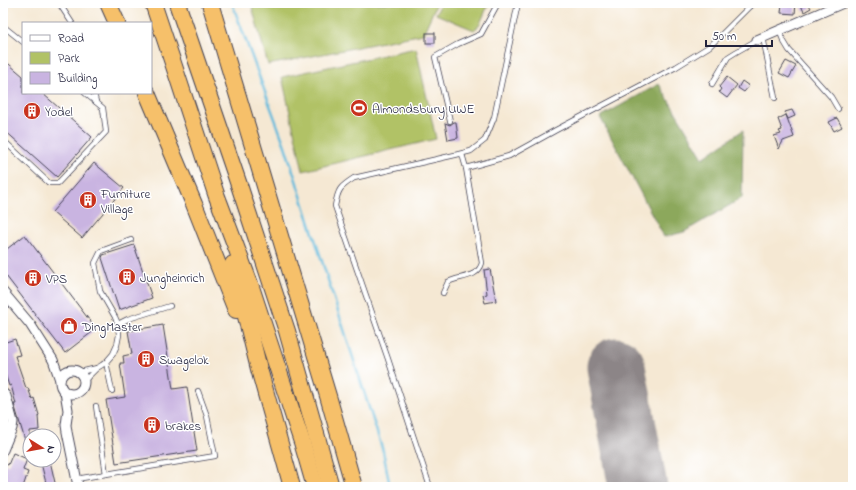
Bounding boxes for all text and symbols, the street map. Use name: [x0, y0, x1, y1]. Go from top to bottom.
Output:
legend: [22, 22, 152, 94]
scale bar: [706, 22, 772, 48]
text: 50 m: [712, 28, 736, 46]
text: Road: [58, 30, 84, 48]
text: Park: [58, 50, 80, 68]
text: Building: [57, 70, 97, 89]
sports icon: Almondsbury UWE: [349, 98, 369, 118]
place label: Almondsbury UWE: [372, 100, 474, 120]
building icon: Yodel: [22, 101, 42, 121]
place label: Yodel: [45, 103, 73, 122]
place label: Furniture Village: [100, 185, 150, 220]
building icon: Furniture Village: [78, 190, 98, 210]
building icon: Jungheinrich: [117, 267, 137, 287]
building icon: VPS: [23, 268, 43, 288]
place label: Jungheinrich: [140, 269, 205, 289]
place label: VPS: [45, 270, 67, 289]
shop icon: DingMaster: [59, 316, 79, 336]
place label: DingMaster: [81, 318, 143, 338]
building icon: Swagelok: [136, 349, 156, 369]
place label: Swagelok: [159, 351, 209, 371]
building icon: brakes: [142, 415, 162, 435]
place label: brakes: [165, 417, 201, 436]
north arrow: [22, 428, 62, 468]
text: N: [42, 445, 59, 455]

